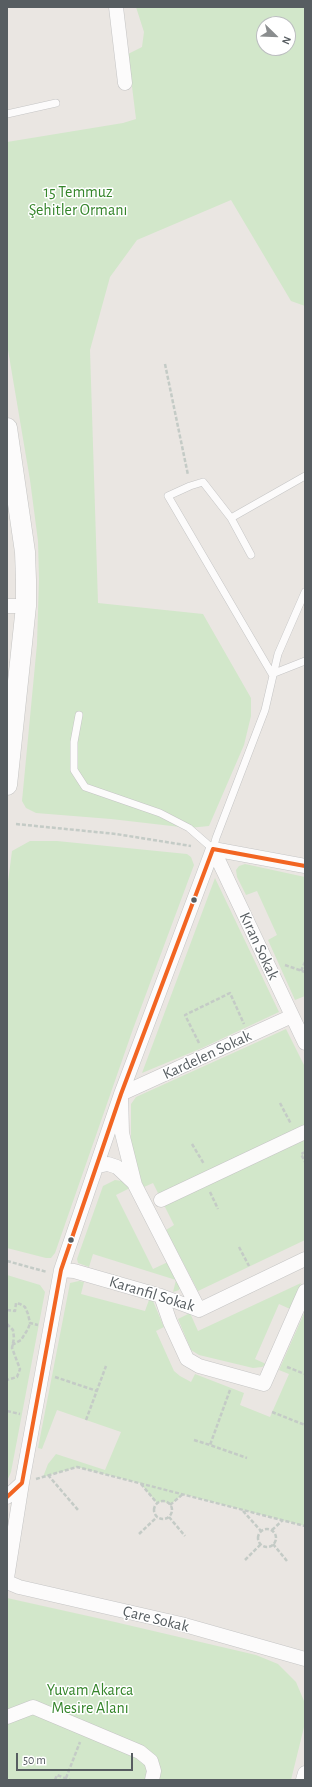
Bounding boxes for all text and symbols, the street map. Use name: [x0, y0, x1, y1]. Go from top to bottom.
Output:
north arrow: [256, 16, 296, 56]
text: N: [280, 35, 293, 46]
park label: 15 Temmuz Şehitler Ormanı: [29, 182, 127, 220]
unlabelled marker: [189, 895, 199, 905]
street label: Kıran Sokak: [235, 909, 283, 983]
street label: Kardelen Sokak: [160, 1026, 254, 1084]
unlabelled marker: [66, 1235, 76, 1245]
street label: Karanfil Sokak: [107, 1272, 197, 1316]
street label: Çare Sokak: [121, 1602, 191, 1636]
park label: Yuvam Akarca Mesire Alanı: [47, 1680, 133, 1718]
scale bar: [18, 1745, 135, 1771]
text: 50 m: [23, 1754, 46, 1766]

